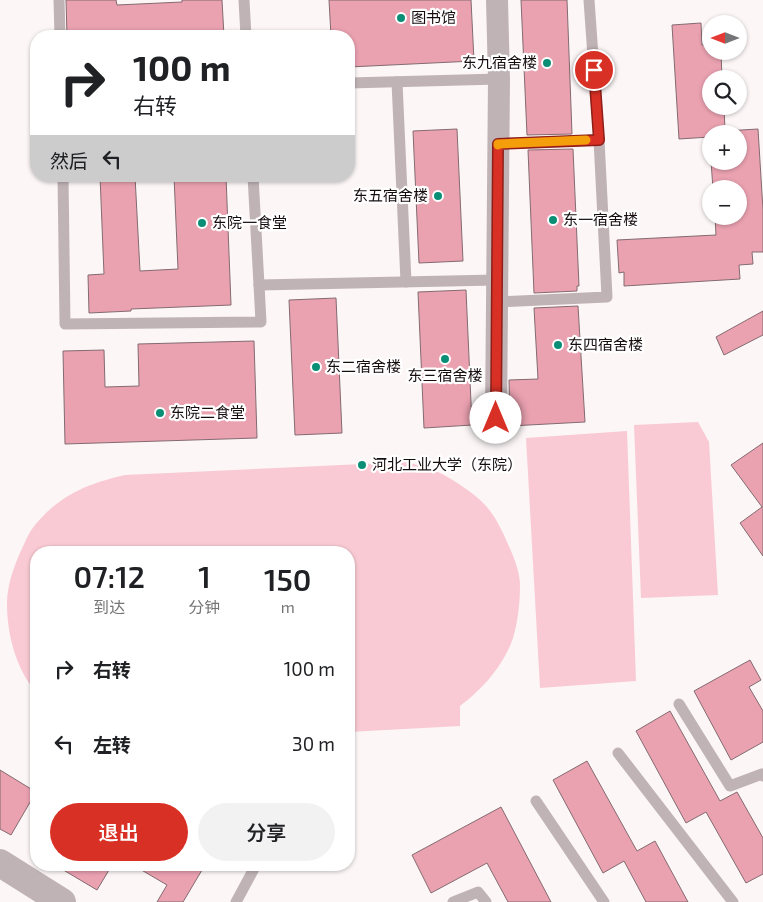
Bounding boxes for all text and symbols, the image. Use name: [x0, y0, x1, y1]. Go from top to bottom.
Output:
place label: 图书馆: [411, 8, 456, 26]
marker: 图书馆: [395, 12, 407, 24]
north arrow: [702, 15, 748, 60]
map controls: [702, 15, 747, 225]
text: 100 m: [133, 46, 231, 88]
pin: [573, 49, 615, 91]
icon: right: [50, 50, 115, 115]
place label: 东九宿舍楼: [462, 53, 537, 71]
icon: arrive: [580, 56, 608, 84]
marker: 东九宿舍楼: [541, 57, 553, 69]
button: search: [702, 70, 747, 115]
text: 右转: [133, 92, 177, 118]
button: +: [702, 125, 747, 170]
icon: left: [98, 145, 126, 173]
text: 然后: [50, 149, 88, 172]
button: −: [702, 180, 747, 225]
place label: 东五宿舍楼: [353, 186, 428, 204]
marker: 东五宿舍楼: [432, 190, 444, 202]
place label: 东一宿舍楼: [563, 210, 638, 228]
place label: 东院一食堂: [212, 213, 287, 231]
marker: 东一宿舍楼: [547, 214, 559, 226]
marker: 东院一食堂: [196, 217, 208, 229]
place label: 东四宿舍楼: [568, 335, 643, 353]
marker: 东四宿舍楼: [552, 339, 564, 351]
marker: 东三宿舍楼: [439, 353, 451, 365]
place label: 东二宿舍楼: [326, 357, 401, 375]
marker: 东二宿舍楼: [310, 361, 322, 373]
place label: 东三宿舍楼: [407, 366, 483, 384]
position arrow: [469, 391, 521, 443]
place label: 东院二食堂: [170, 403, 245, 421]
marker: 东院二食堂: [154, 407, 166, 419]
place label: 河北工业大学（东院）: [372, 455, 522, 473]
marker: 河北工业大学（东院）: [356, 459, 368, 471]
text: 07:12: [74, 558, 145, 594]
text: 1: [198, 558, 211, 594]
text: 150: [264, 561, 311, 597]
text: 到达: [93, 597, 125, 616]
text: 分钟: [188, 597, 220, 616]
text: m: [281, 597, 295, 616]
icon: right: [50, 655, 78, 683]
text: 100 m: [284, 657, 335, 680]
text: 右转: [93, 658, 131, 681]
icon: left: [50, 730, 78, 758]
text: 30 m: [292, 732, 335, 755]
text: 左转: [93, 733, 131, 756]
button: 退出: [50, 803, 188, 861]
button: 分享: [198, 803, 335, 861]

